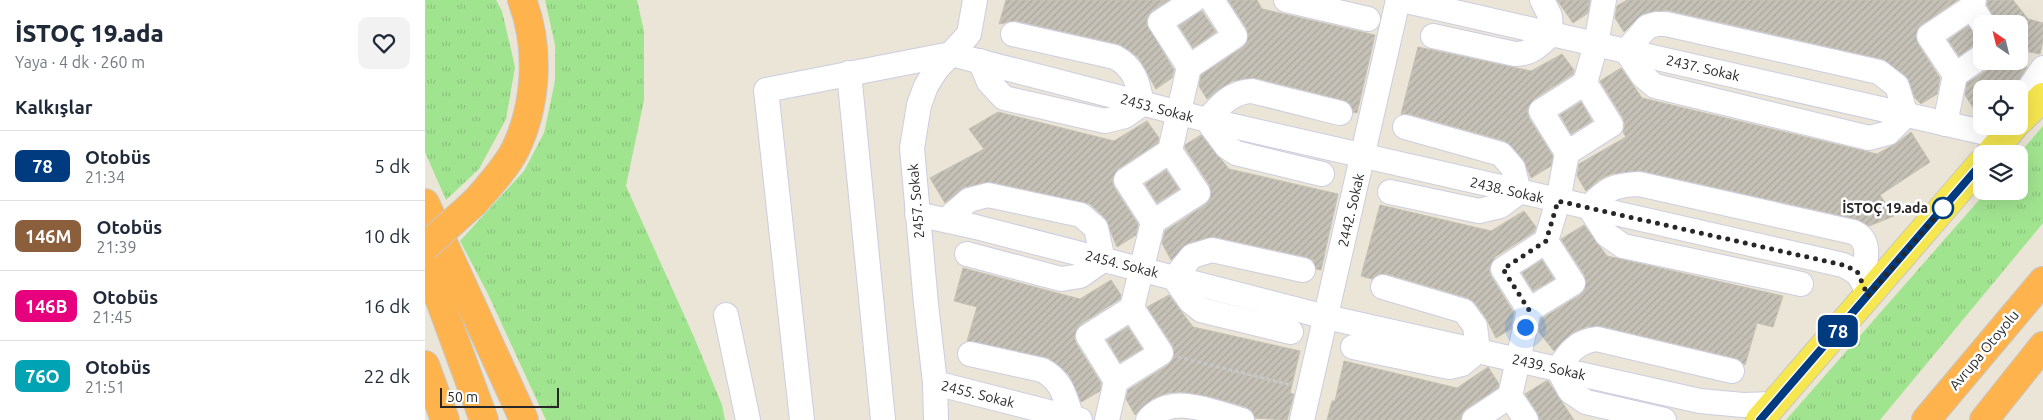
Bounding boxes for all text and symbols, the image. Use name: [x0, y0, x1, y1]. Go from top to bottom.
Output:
north arrow: [1973, 15, 2027, 70]
map controls: [1973, 15, 2028, 200]
button: heart: [358, 17, 410, 69]
text: İSTOÇ 19.ada: [15, 20, 164, 47]
street label: 2437. Sokak: [1665, 52, 1741, 84]
text: Yaya · 4 dk · 260 m: [15, 53, 145, 71]
button: locate: [1973, 80, 2028, 135]
street label: 2453. Sokak: [1119, 91, 1195, 125]
text: Kalkışlar: [15, 96, 93, 118]
button: layers: [1973, 145, 2028, 200]
text: Otobüs: [85, 146, 151, 168]
text: 5 dk: [374, 155, 410, 177]
text: 78: [32, 156, 53, 176]
street label: 2457. Sokak: [905, 163, 927, 239]
text: 21:34: [85, 168, 125, 186]
street label: 2442. Sokak: [1335, 172, 1367, 248]
street label: 2438. Sokak: [1469, 174, 1545, 206]
marker: İSTOÇ 19.ada: [1932, 197, 1954, 219]
place label: İSTOÇ 19.ada: [1842, 199, 1928, 217]
text: Otobüs: [96, 216, 162, 238]
text: 10 dk: [364, 225, 410, 247]
text: 146M: [25, 226, 71, 246]
text: 21:39: [96, 238, 137, 256]
street label: 2454. Sokak: [1084, 247, 1160, 281]
text: Otobüs: [92, 286, 158, 308]
text: 16 dk: [364, 295, 410, 317]
text: 146B: [25, 296, 67, 316]
street label: Avrupa Otoyolu: [1946, 307, 2022, 393]
text: 21:45: [92, 308, 132, 326]
your location: [1513, 315, 1538, 340]
line badge: 78: [1815, 315, 1861, 347]
text: 78: [1828, 321, 1848, 341]
street label: 2439. Sokak: [1511, 351, 1587, 383]
text: Otobüs: [85, 356, 151, 378]
text: 22 dk: [364, 365, 410, 387]
text: 76O: [25, 366, 60, 386]
street label: 2455. Sokak: [940, 377, 1016, 411]
text: 21:51: [85, 378, 125, 396]
scale bar: [440, 385, 559, 408]
text: 50 m: [447, 389, 478, 405]

